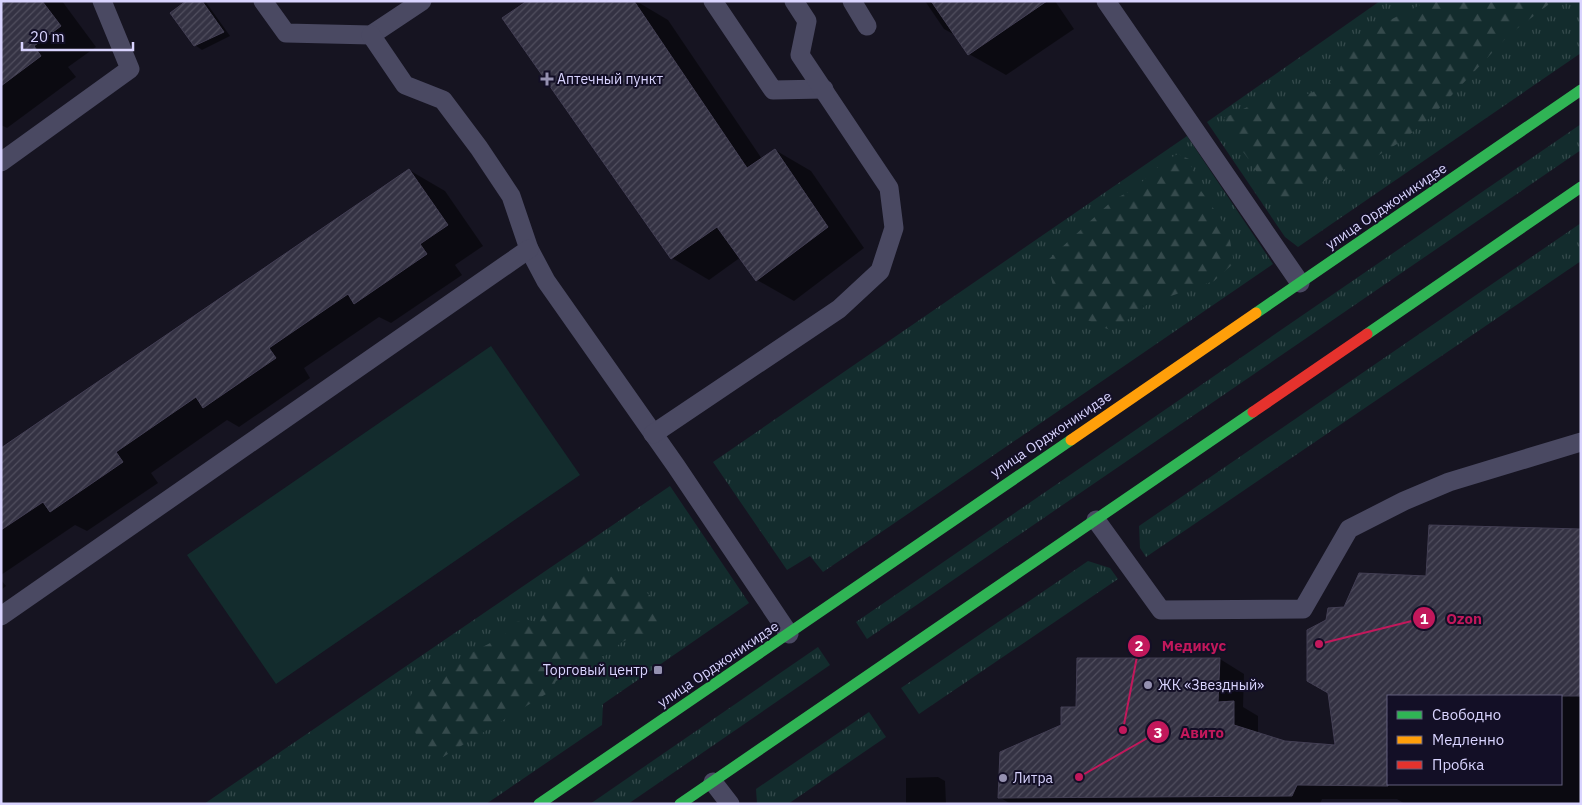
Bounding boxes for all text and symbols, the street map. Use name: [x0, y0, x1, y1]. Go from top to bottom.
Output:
scale bar: [22, 20, 134, 52]
text: 20 m: [30, 27, 65, 46]
place label: Аптечный пункт: [557, 70, 663, 88]
marker: Аптечный пункт: [541, 73, 553, 85]
street label: улица Орджоникидзе: [1322, 159, 1450, 253]
street label: улица Орджоникидзе: [987, 387, 1115, 481]
callout: Ozon: [1411, 603, 1492, 633]
text: 1: [1419, 609, 1429, 628]
text: Ozon: [1446, 609, 1482, 628]
street label: улица Орджоникидзе: [654, 617, 782, 711]
callout: Медикус: [1127, 631, 1236, 661]
text: 2: [1134, 636, 1144, 655]
text: Медикус: [1162, 636, 1226, 655]
place label: Торговый центр: [543, 661, 648, 679]
marker: Торговый центр: [652, 664, 664, 676]
place label: ЖК «Звездный»: [1158, 676, 1264, 694]
marker: ЖК «Звездный»: [1142, 679, 1154, 691]
legend: [1387, 695, 1562, 785]
text: Свободно: [1432, 705, 1501, 724]
callout: Авито: [1145, 717, 1234, 747]
text: 3: [1153, 723, 1163, 742]
text: Авито: [1180, 723, 1224, 742]
text: Медленно: [1432, 730, 1504, 749]
text: Пробка: [1432, 755, 1484, 774]
place label: Литра: [1013, 769, 1054, 787]
marker: Литра: [997, 772, 1009, 784]

